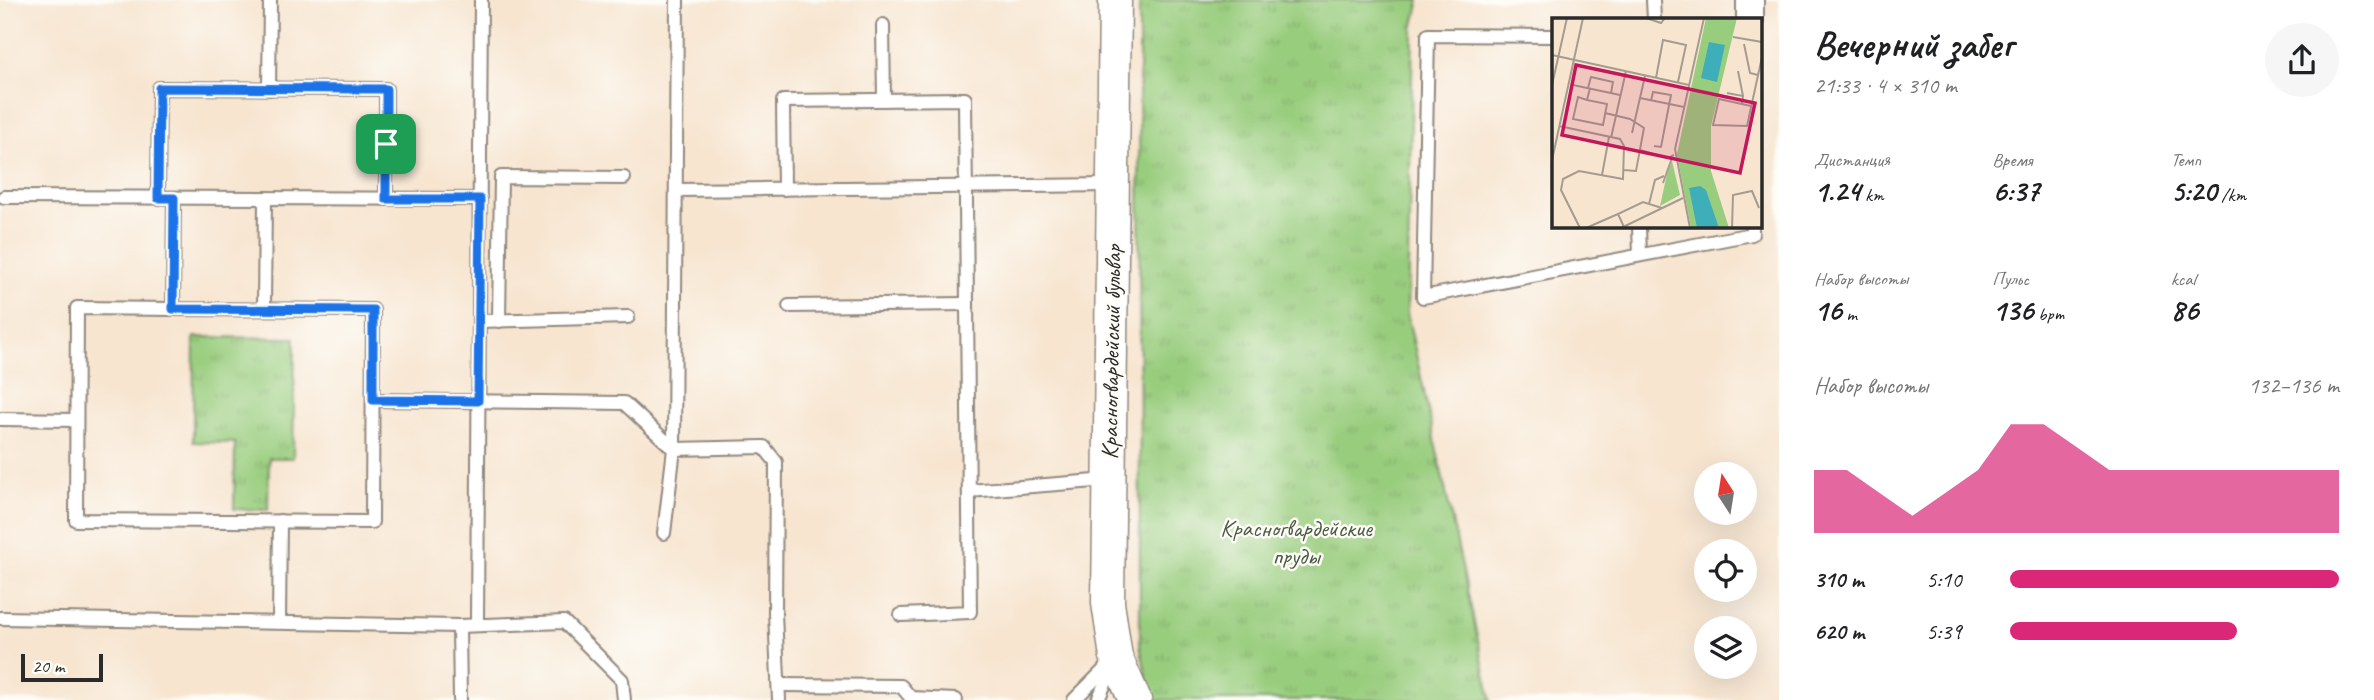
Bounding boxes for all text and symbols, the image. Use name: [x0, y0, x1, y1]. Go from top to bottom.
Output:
inset map: [1552, 18, 1762, 228]
text: Вечерний забег: [1814, 21, 2013, 68]
button: share: [2265, 23, 2339, 97]
text: 21:33 · 4 × 310 m: [1814, 71, 1957, 100]
pin: [356, 114, 416, 174]
icon: arrive: [367, 125, 405, 163]
text: Дистанция: [1814, 148, 1890, 172]
text: Время: [1992, 148, 2032, 172]
text: Темп: [2171, 148, 2201, 172]
text: 1.24: [1814, 172, 1860, 210]
text: 6:37: [1992, 172, 2039, 210]
text: 5:20: [2171, 172, 2217, 210]
text: km: [1860, 183, 1884, 207]
text: /km: [2217, 183, 2246, 207]
street label: Красногвардейский бульвар: [1094, 242, 1128, 460]
text: Набор высоты: [1814, 267, 1908, 291]
text: Пульс: [1992, 267, 2029, 291]
text: kcal: [2171, 267, 2196, 291]
text: 16: [1814, 291, 1842, 329]
text: 136: [1992, 291, 2033, 329]
text: 86: [2171, 291, 2198, 329]
text: m: [1842, 302, 1857, 326]
text: bpm: [2033, 302, 2064, 326]
text: Набор высоты: [1814, 371, 1928, 400]
text: 132–136 m: [2248, 371, 2339, 400]
north arrow: [1694, 462, 1757, 525]
map controls: [1694, 462, 1757, 679]
park label: Красногвардейские пруды: [1220, 513, 1374, 571]
button: locate: [1694, 539, 1757, 602]
text: 310 m: [1814, 565, 1864, 594]
text: 5:10: [1926, 565, 1962, 594]
button: layers: [1694, 616, 1757, 679]
text: 620 m: [1814, 617, 1864, 646]
text: 5:39: [1926, 617, 1962, 646]
scale bar: [21, 651, 103, 683]
text: 20 m: [32, 654, 64, 678]

